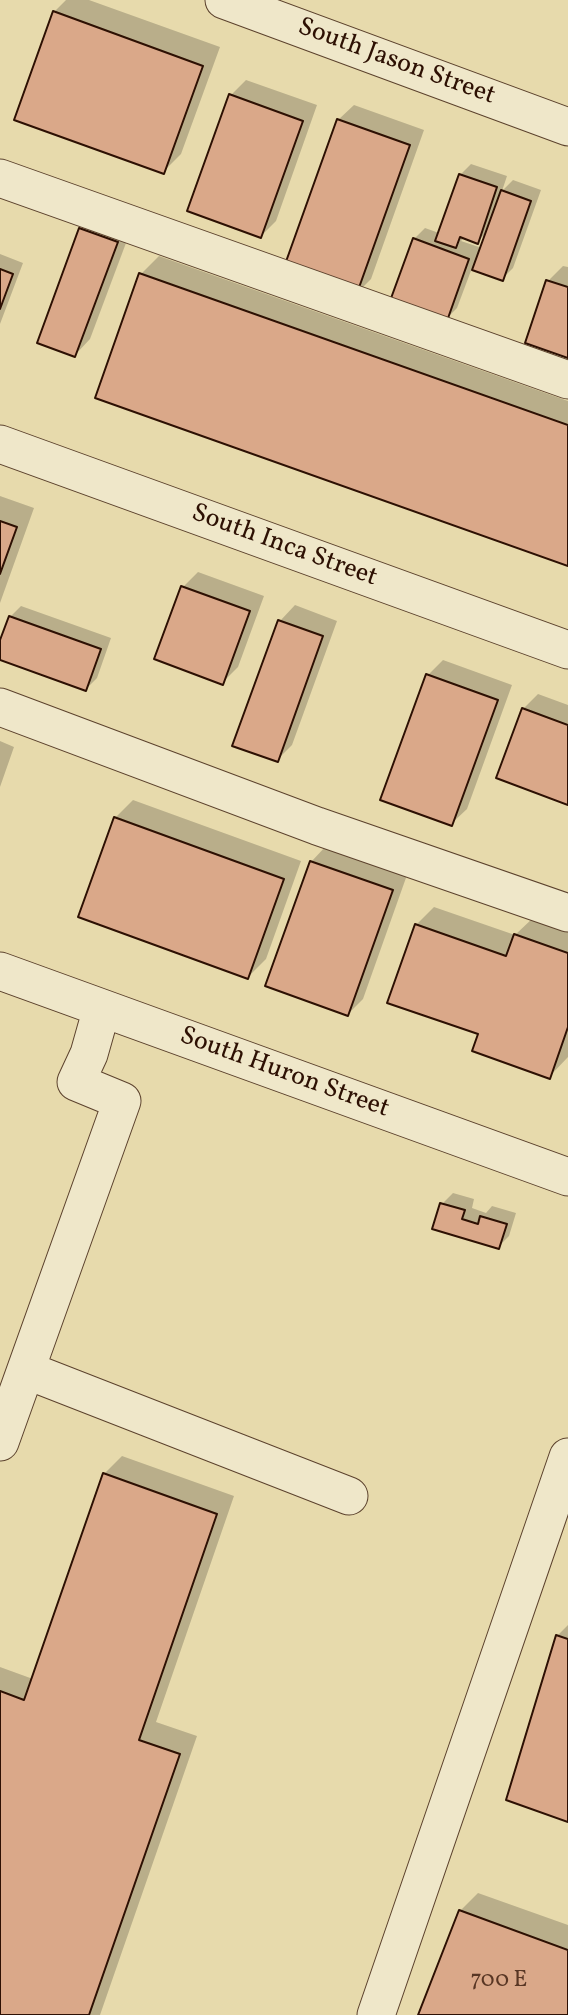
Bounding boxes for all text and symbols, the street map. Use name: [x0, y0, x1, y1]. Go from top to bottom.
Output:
street label: South Jason Street: [293, 13, 499, 113]
street label: South Inca Street: [187, 499, 381, 595]
street label: South Huron Street: [175, 1022, 393, 1126]
house number: 700 E: [471, 1968, 527, 1996]

